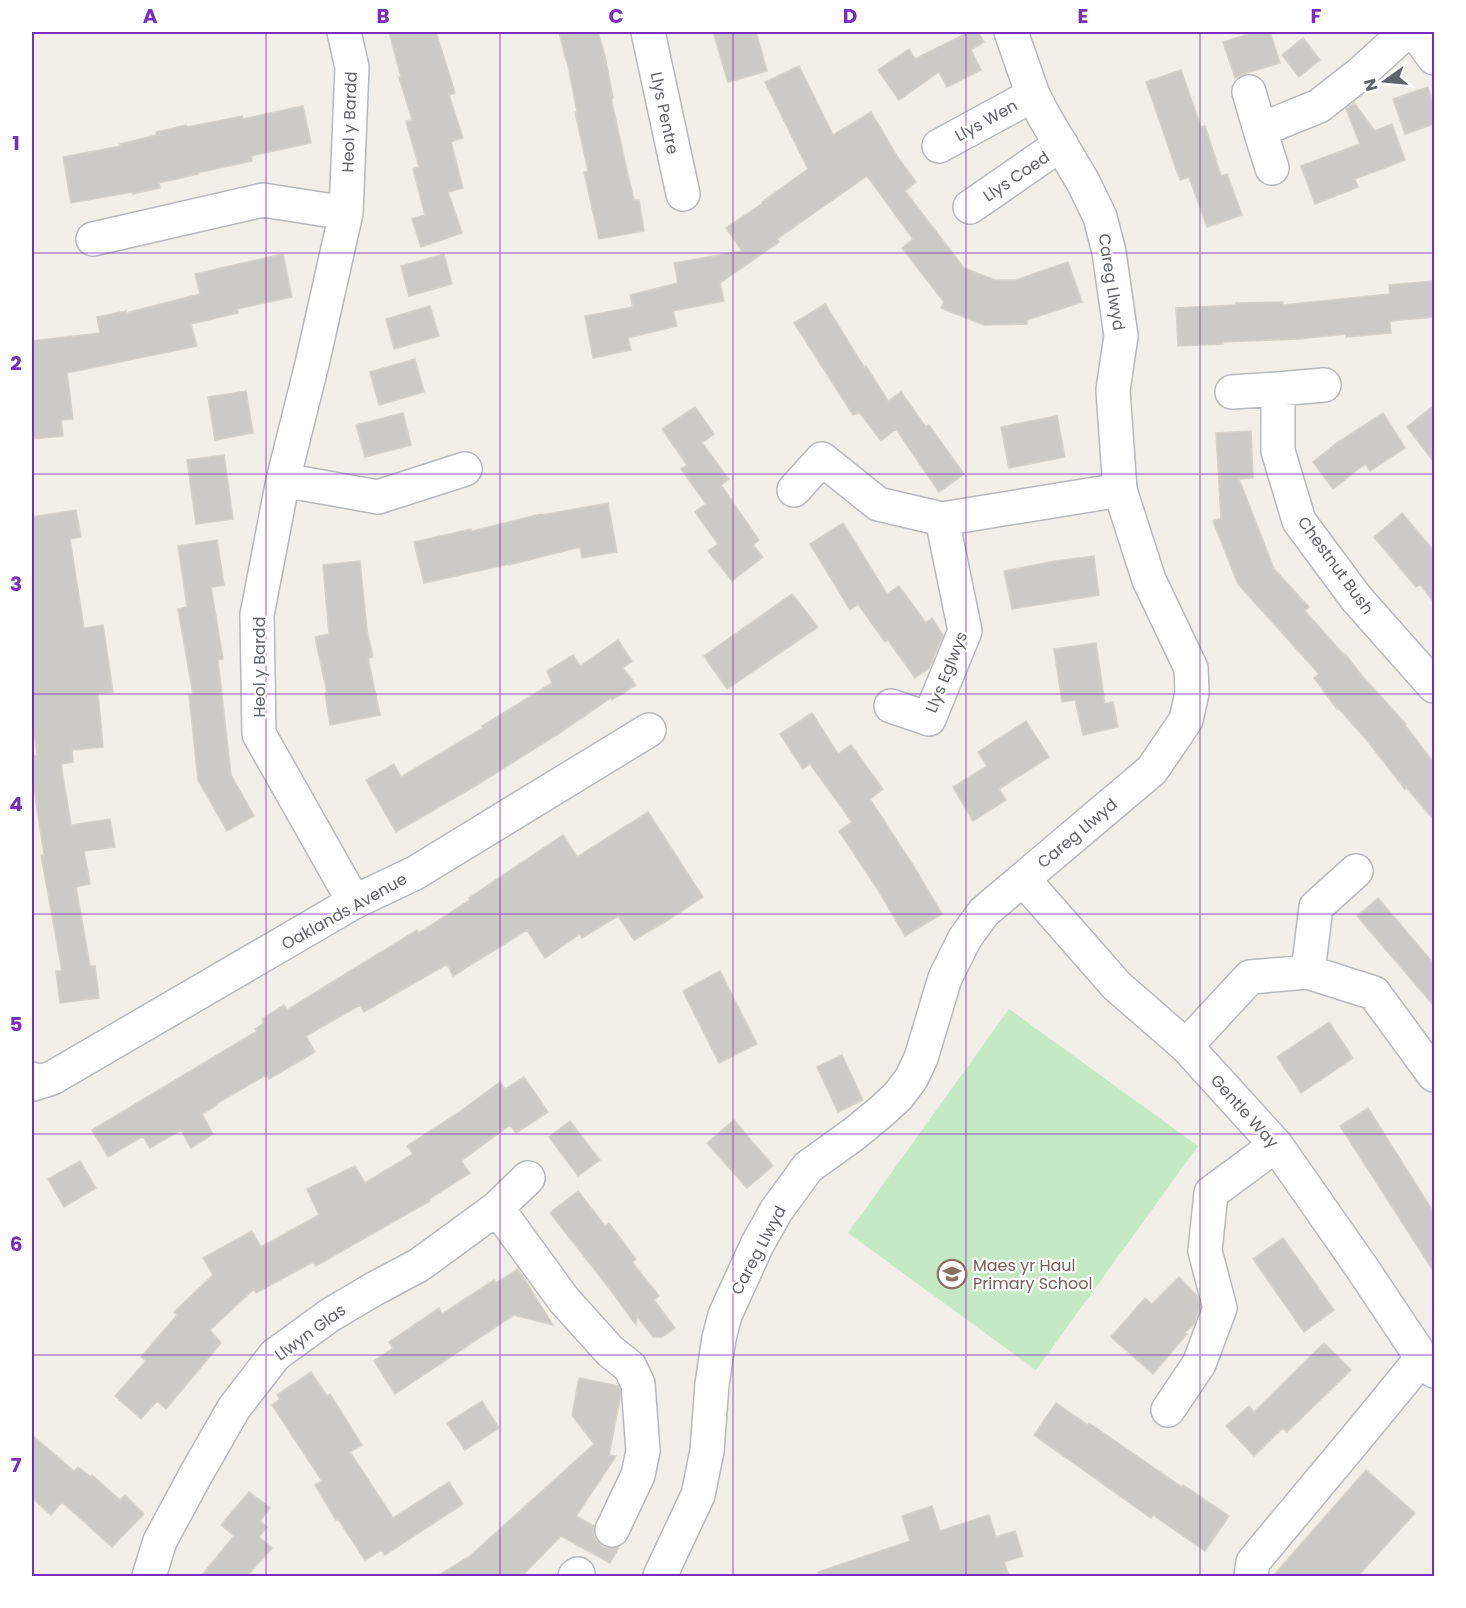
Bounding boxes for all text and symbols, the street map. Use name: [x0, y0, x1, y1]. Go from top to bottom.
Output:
text: A: [143, 2, 158, 30]
text: B: [376, 2, 390, 30]
text: C: [608, 2, 624, 30]
text: D: [843, 2, 857, 30]
text: E: [1078, 2, 1088, 30]
text: F: [1311, 2, 1322, 30]
north arrow: [1355, 51, 1415, 111]
street label: Llys Pentre: [645, 70, 684, 156]
street label: Heol y Bardd: [336, 71, 363, 173]
text: N: [1358, 76, 1384, 94]
street label: Llys Wen: [951, 94, 1022, 147]
text: 1: [12, 129, 20, 157]
street label: Llys Coed: [978, 146, 1054, 207]
street label: Careg Llwyd: [1092, 232, 1131, 332]
text: 2: [10, 349, 22, 377]
street label: Chestnut Bush: [1292, 512, 1379, 619]
text: 3: [10, 570, 22, 598]
street label: Heol y Bardd: [248, 617, 271, 717]
street label: Llys Eglwys: [920, 628, 973, 716]
text: 4: [9, 790, 23, 818]
street label: Careg Llwyd: [1032, 793, 1122, 874]
street label: Oaklands Avenue: [277, 867, 411, 955]
text: 5: [10, 1010, 23, 1038]
street label: Gentle Way: [1205, 1069, 1284, 1153]
street label: Careg Llwyd: [725, 1202, 792, 1299]
text: 6: [10, 1230, 22, 1258]
place label: Maes yr Haul Primary School: [973, 1254, 1092, 1295]
school or university icon: Maes yr Haul Primary School: [936, 1258, 968, 1290]
street label: Llwyn Glas: [270, 1299, 351, 1366]
text: 7: [11, 1451, 22, 1479]

